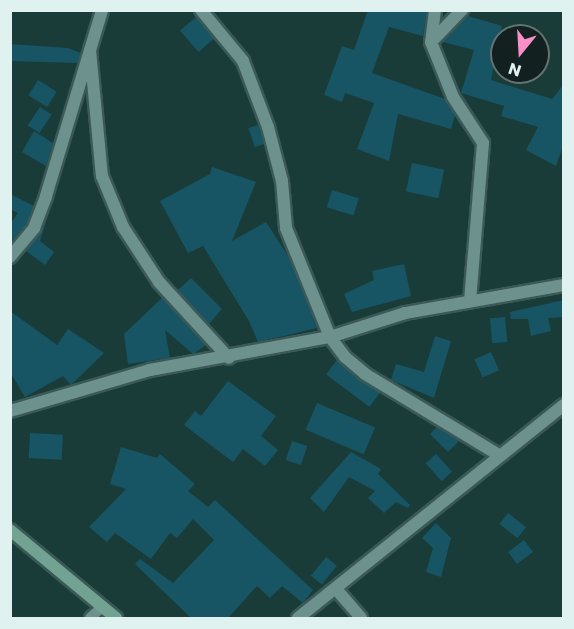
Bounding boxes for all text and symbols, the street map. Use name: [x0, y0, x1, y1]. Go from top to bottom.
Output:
north arrow: [490, 24, 550, 84]
text: N: [506, 57, 524, 82]

